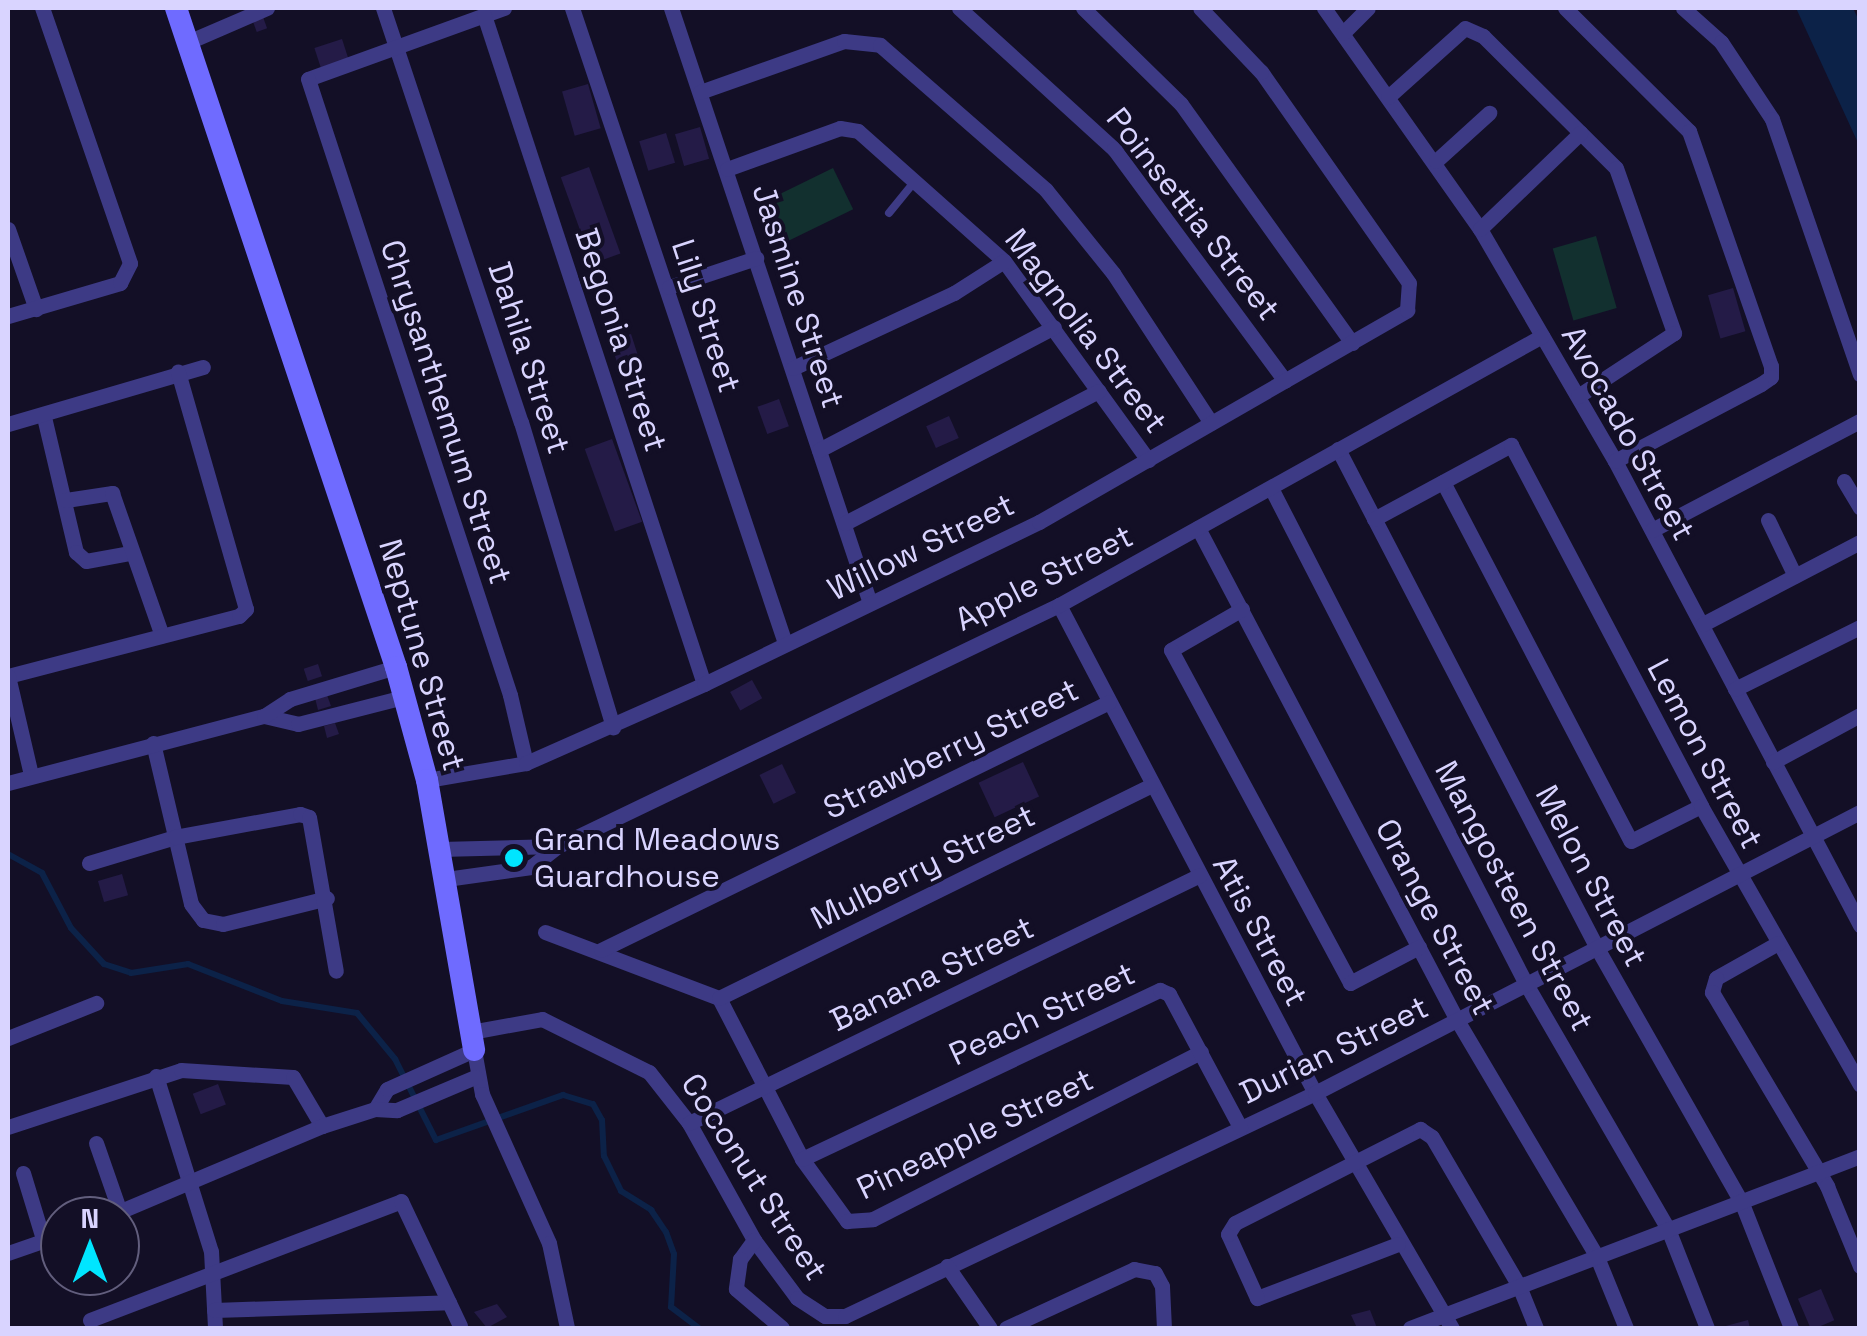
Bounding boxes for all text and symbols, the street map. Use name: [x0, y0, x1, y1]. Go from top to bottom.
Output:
street label: Poinsettia Street: [1098, 100, 1288, 328]
street label: Jasmine Street: [744, 179, 852, 413]
street label: Magnolia Street: [997, 221, 1175, 441]
street label: Begonia Street: [567, 224, 675, 456]
street label: Chrysanthemum Street: [372, 235, 520, 589]
street label: Lily Street: [663, 235, 749, 397]
street label: Dahila Street: [480, 257, 578, 459]
street label: Avocado Street: [1553, 319, 1703, 547]
street label: Willow Street: [822, 485, 1020, 609]
street label: Apple Street: [949, 517, 1139, 639]
street label: Neptune Street: [371, 535, 473, 775]
street label: Lemon Street: [1639, 653, 1771, 855]
street label: Strawberry Street: [817, 671, 1085, 827]
street label: Mangosteen Street: [1427, 754, 1601, 1038]
street label: Melon Street: [1527, 779, 1655, 973]
street label: Mulberry Street: [805, 796, 1041, 938]
street label: Orange Street: [1367, 812, 1503, 1022]
place label: Grand Meadows Guardhouse: [534, 821, 780, 896]
marker: Grand Meadows Guardhouse: [503, 847, 525, 869]
street label: Atis Street: [1204, 849, 1316, 1013]
street label: Banana Street: [824, 908, 1040, 1040]
street label: Peach Street: [943, 954, 1141, 1074]
street label: Durian Street: [1234, 988, 1434, 1112]
street label: Pineapple Street: [851, 1060, 1099, 1208]
street label: Coconut Street: [673, 1066, 835, 1288]
north arrow: [40, 1196, 140, 1296]
text: N: [81, 1200, 99, 1236]

